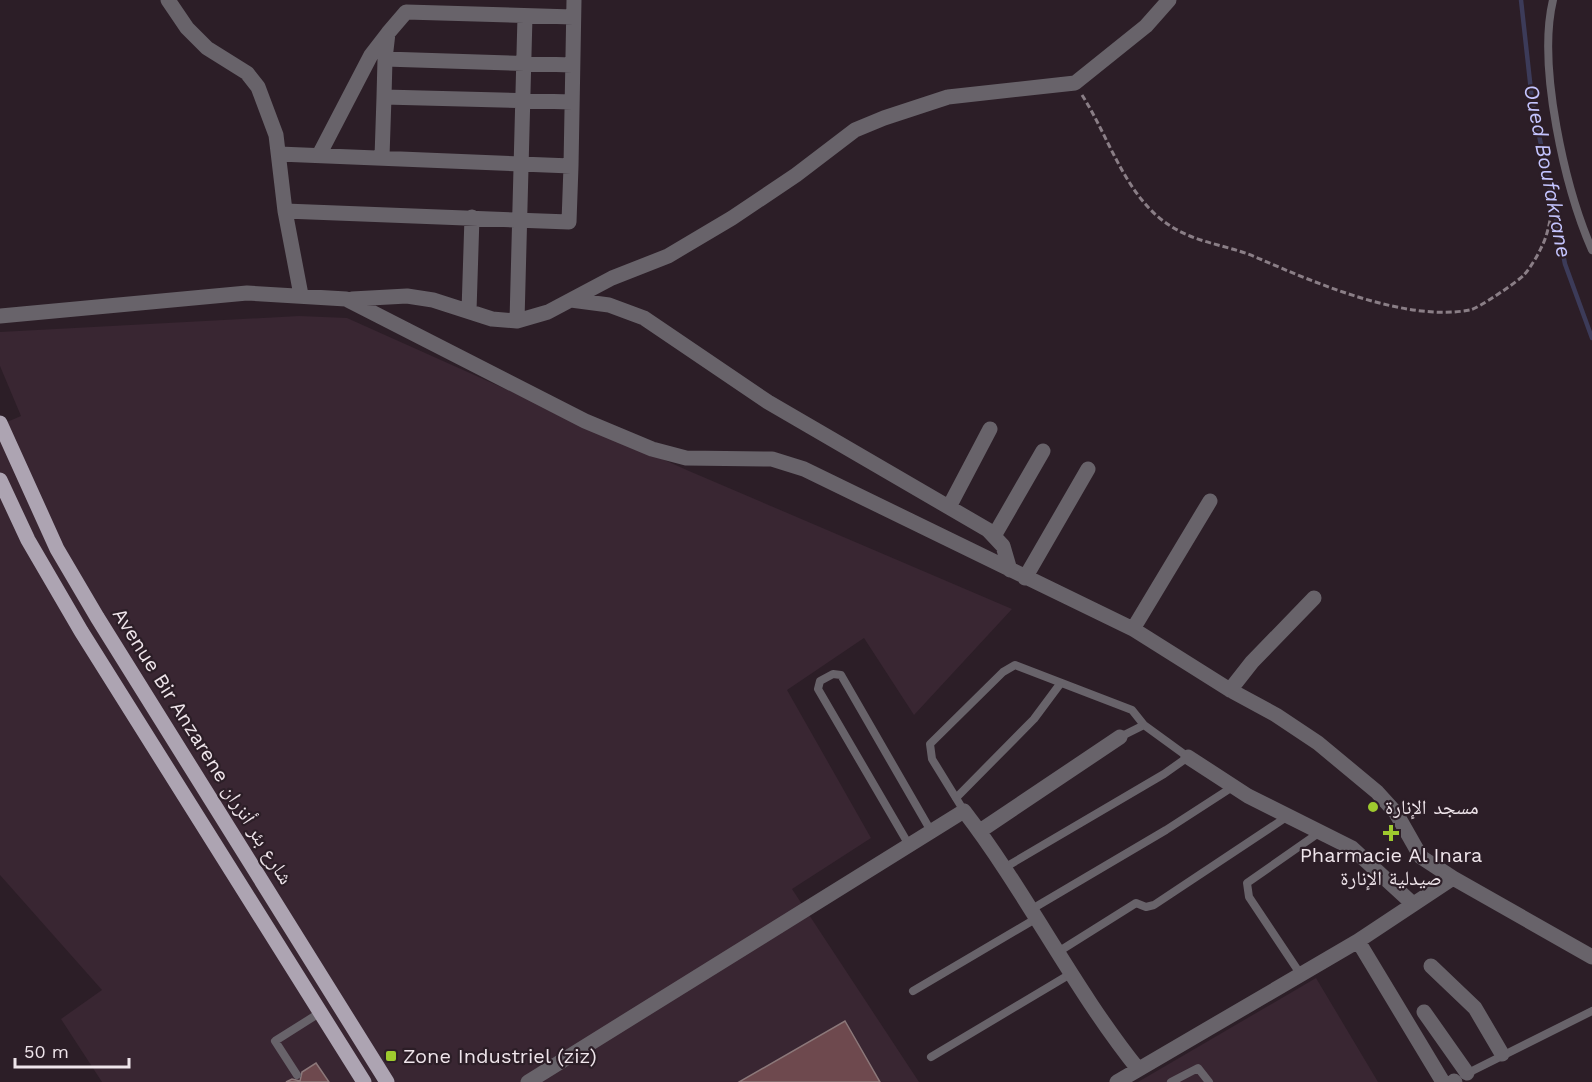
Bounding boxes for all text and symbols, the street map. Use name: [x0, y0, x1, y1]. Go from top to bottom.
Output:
water label: Oued Boufakrane: [1519, 82, 1577, 260]
street label: Avenue Bir Anzarene شارع بئر أنزران: [107, 604, 298, 889]
place label: مسجد الإنارة: [1385, 795, 1479, 820]
marker: مسجد الإنارة: [1366, 800, 1380, 814]
marker: Pharmacie Al Inara صيدلية الإنارة: [1384, 826, 1398, 840]
place label: Pharmacie Al Inara صيدلية الإنارة: [1300, 843, 1482, 891]
scale bar: [15, 1031, 129, 1069]
text: 50 m: [24, 1041, 69, 1062]
place label: Zone Industriel (ziz): [403, 1044, 597, 1068]
marker: Zone Industriel (ziz): [384, 1049, 398, 1063]

